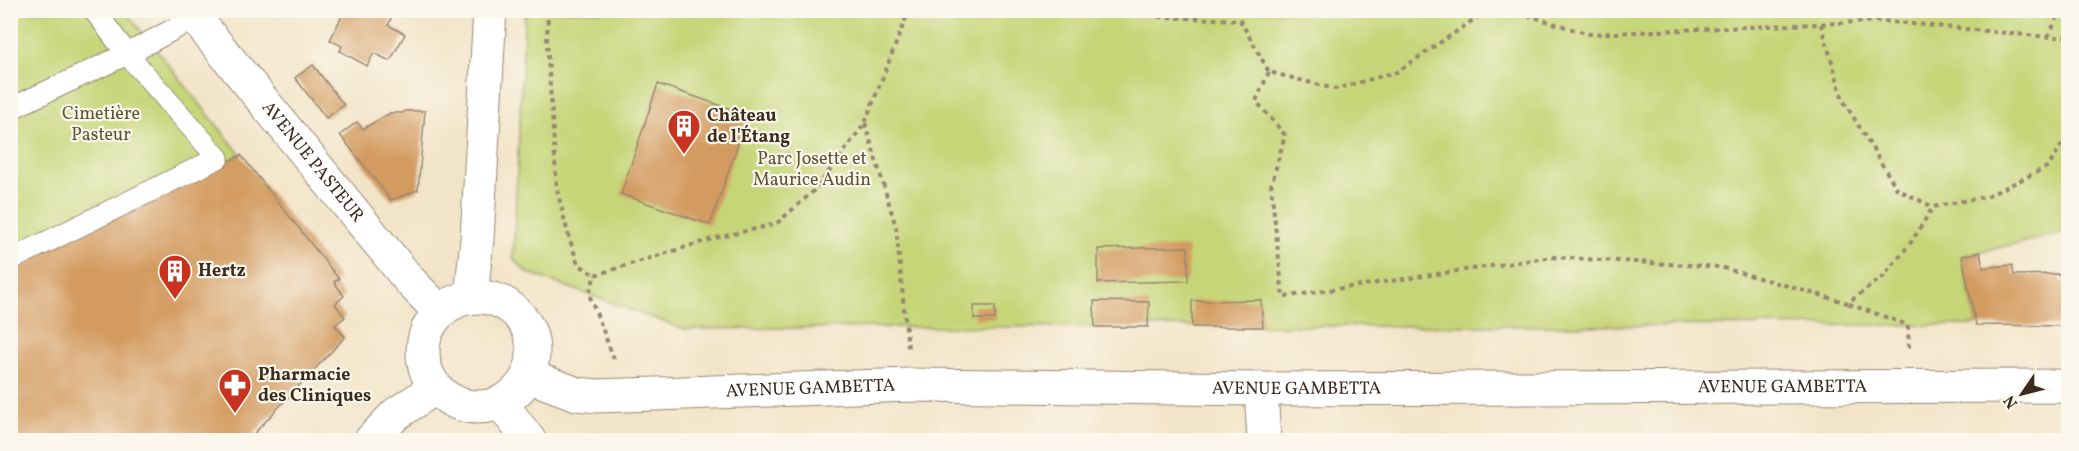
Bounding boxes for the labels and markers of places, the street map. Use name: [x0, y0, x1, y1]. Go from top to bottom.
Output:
place label: Château de l'Étang: [707, 104, 790, 150]
building icon: Château de l'Étang: [666, 108, 702, 155]
building icon: Hertz: [157, 253, 193, 300]
place label: Hertz: [198, 259, 246, 284]
place label: Pharmacie des Cliniques: [258, 363, 371, 409]
pharmacy icon: Pharmacie des Cliniques: [217, 367, 253, 414]

